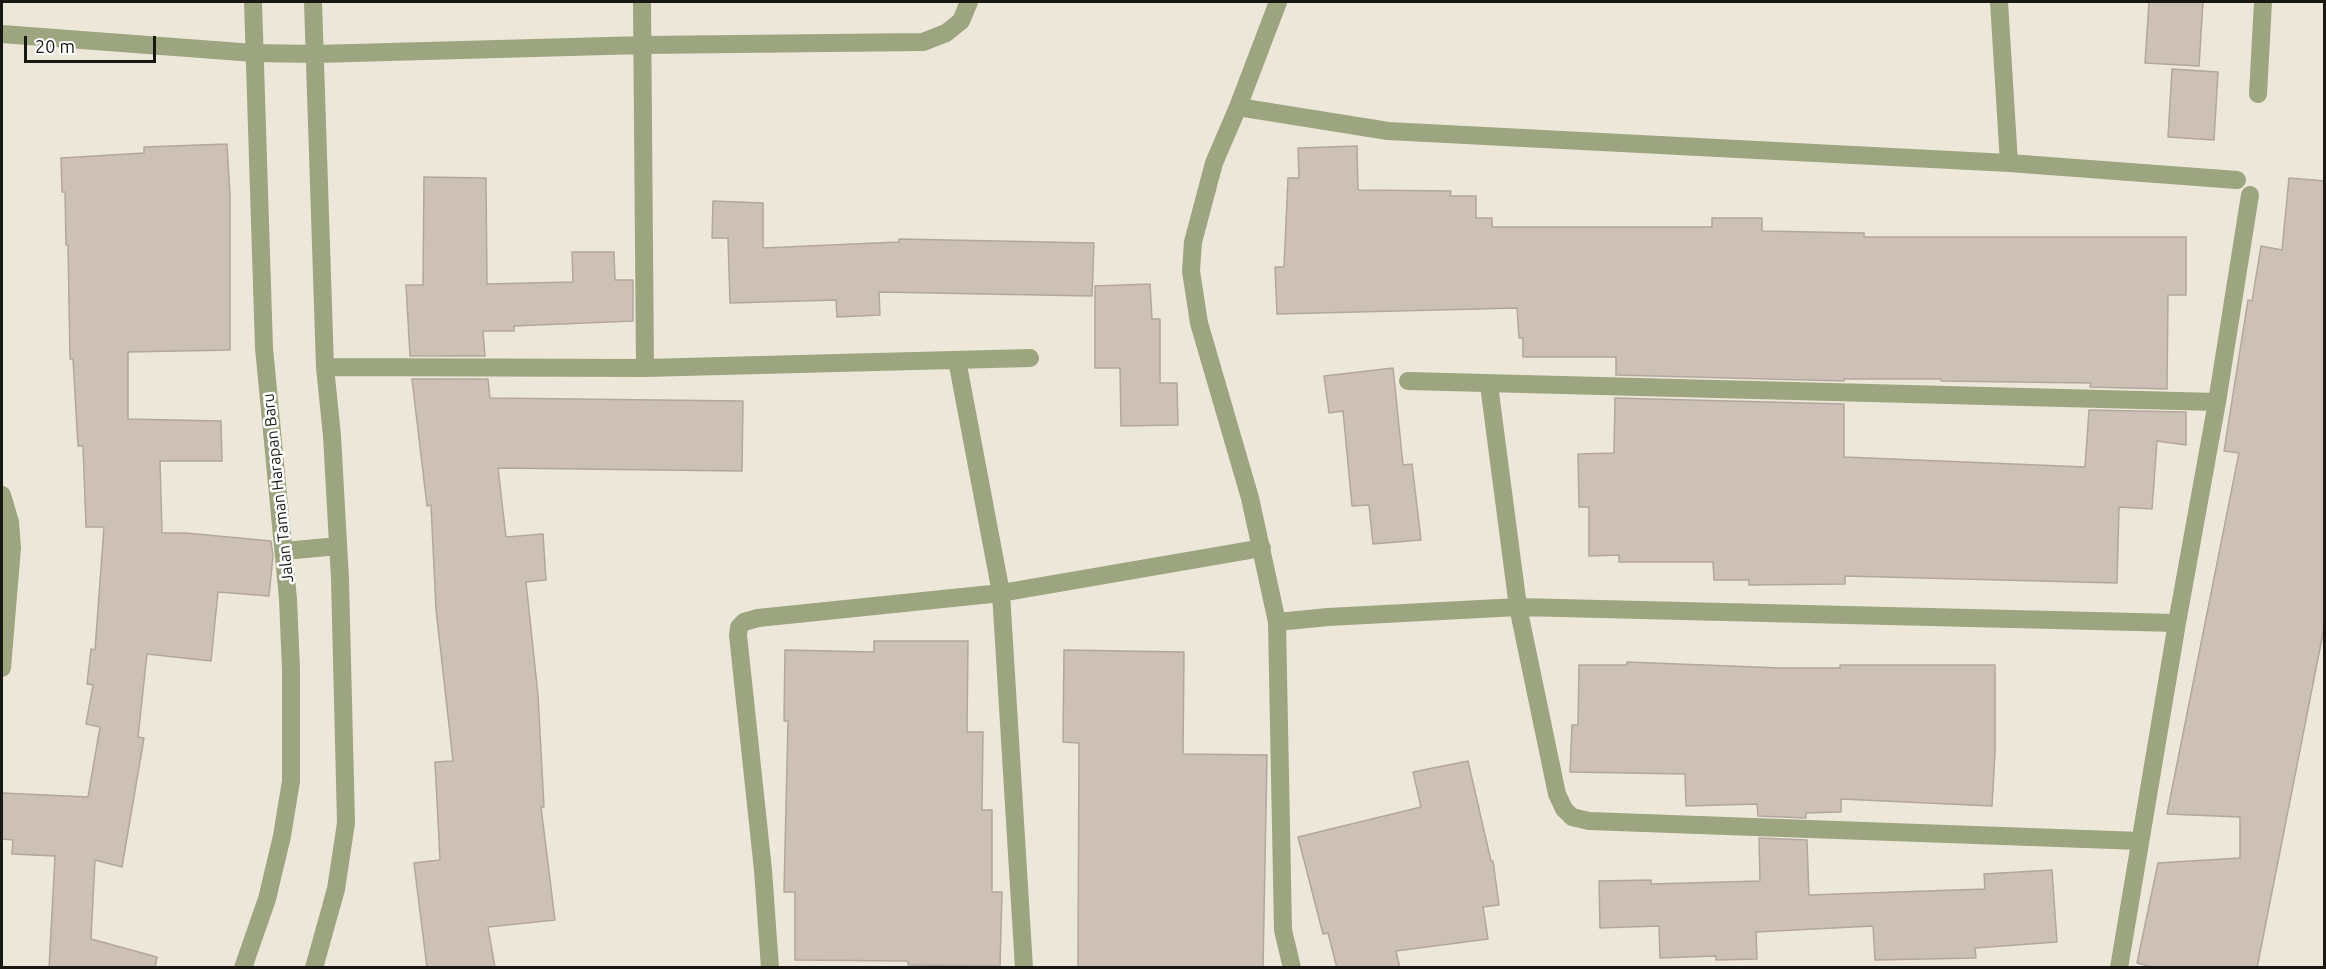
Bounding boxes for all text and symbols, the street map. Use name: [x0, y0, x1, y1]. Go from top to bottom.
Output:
scale bar: [27, 24, 159, 62]
text: 20 m: [35, 36, 75, 56]
street label: Jalan Taman Harapan Baru: [259, 392, 297, 584]

